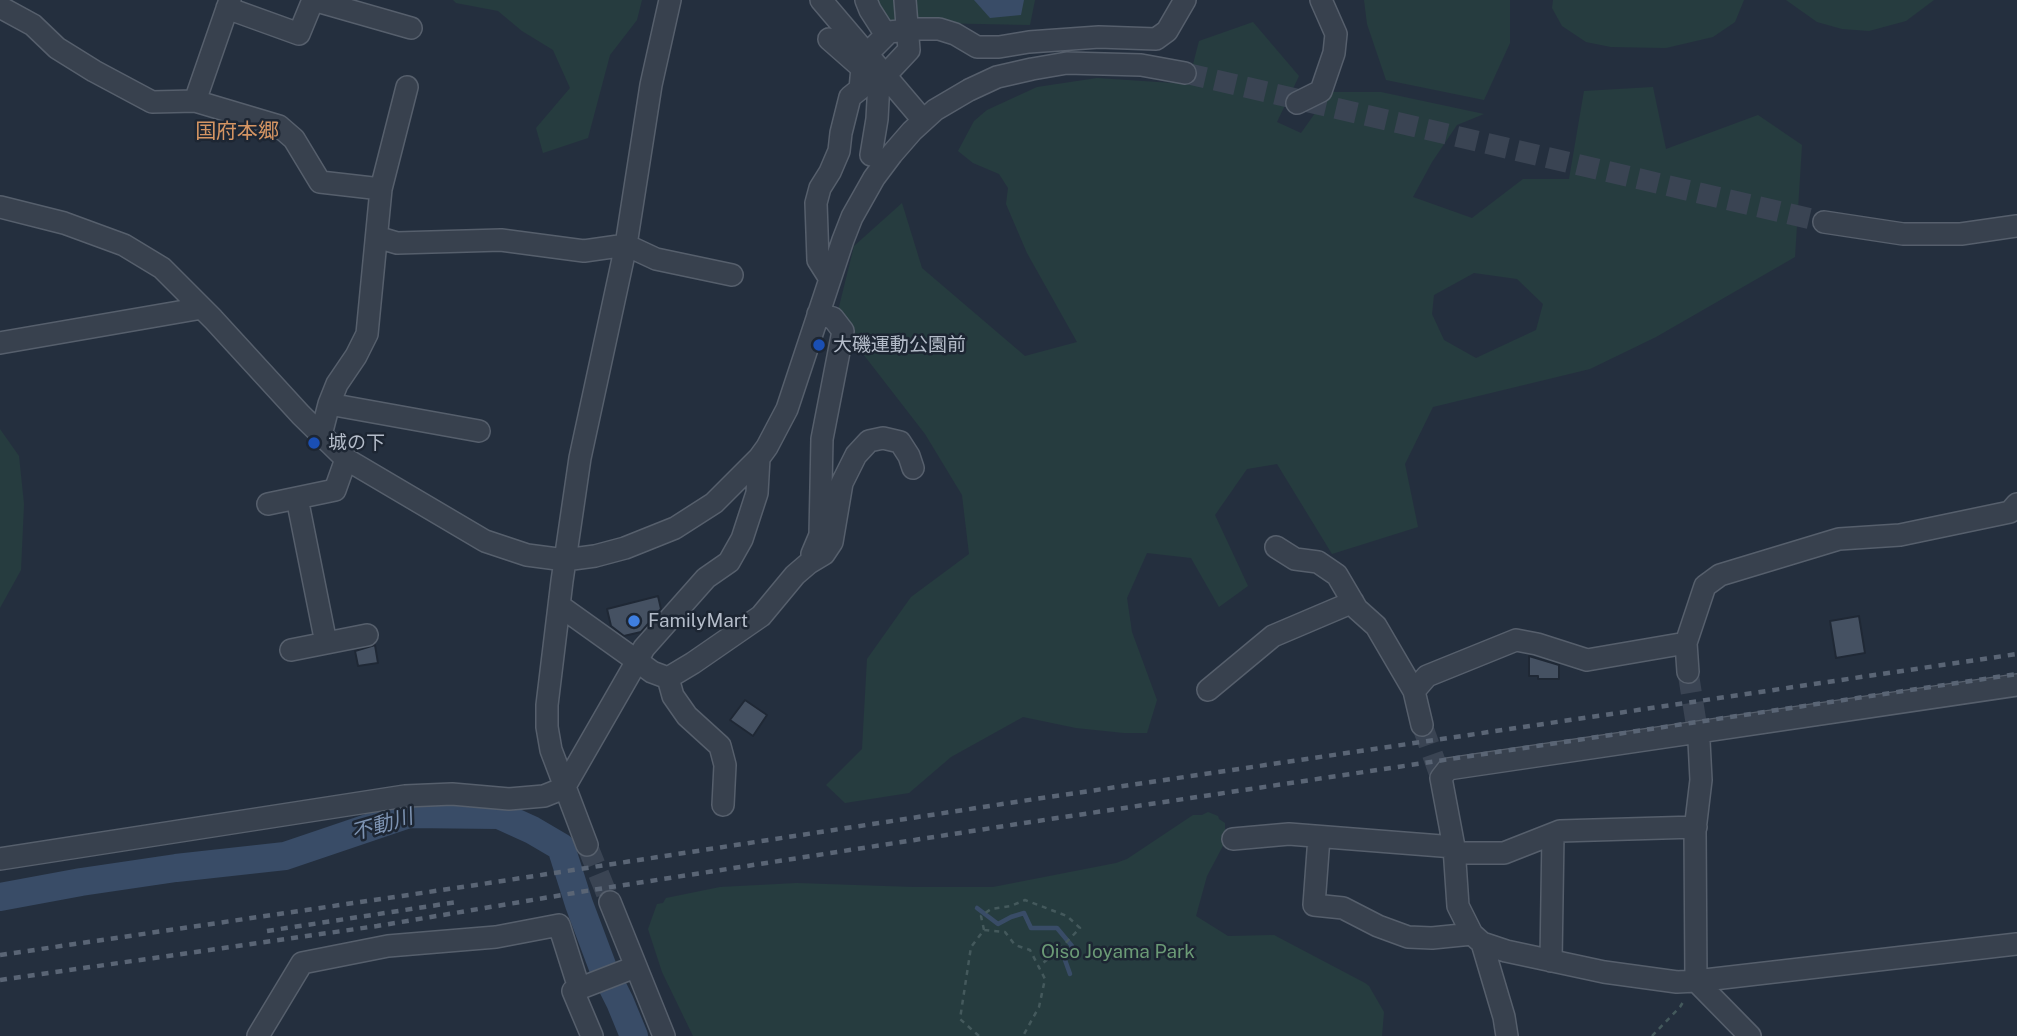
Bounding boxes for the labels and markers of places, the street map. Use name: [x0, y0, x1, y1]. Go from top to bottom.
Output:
place label: 大磯運動公園前: [833, 334, 966, 356]
marker: 大磯運動公園前: [811, 337, 827, 353]
place label: 城の下: [328, 432, 385, 454]
marker: 城の下: [306, 435, 322, 451]
place label: FamilyMart: [648, 610, 748, 632]
marker: FamilyMart: [626, 613, 642, 629]

